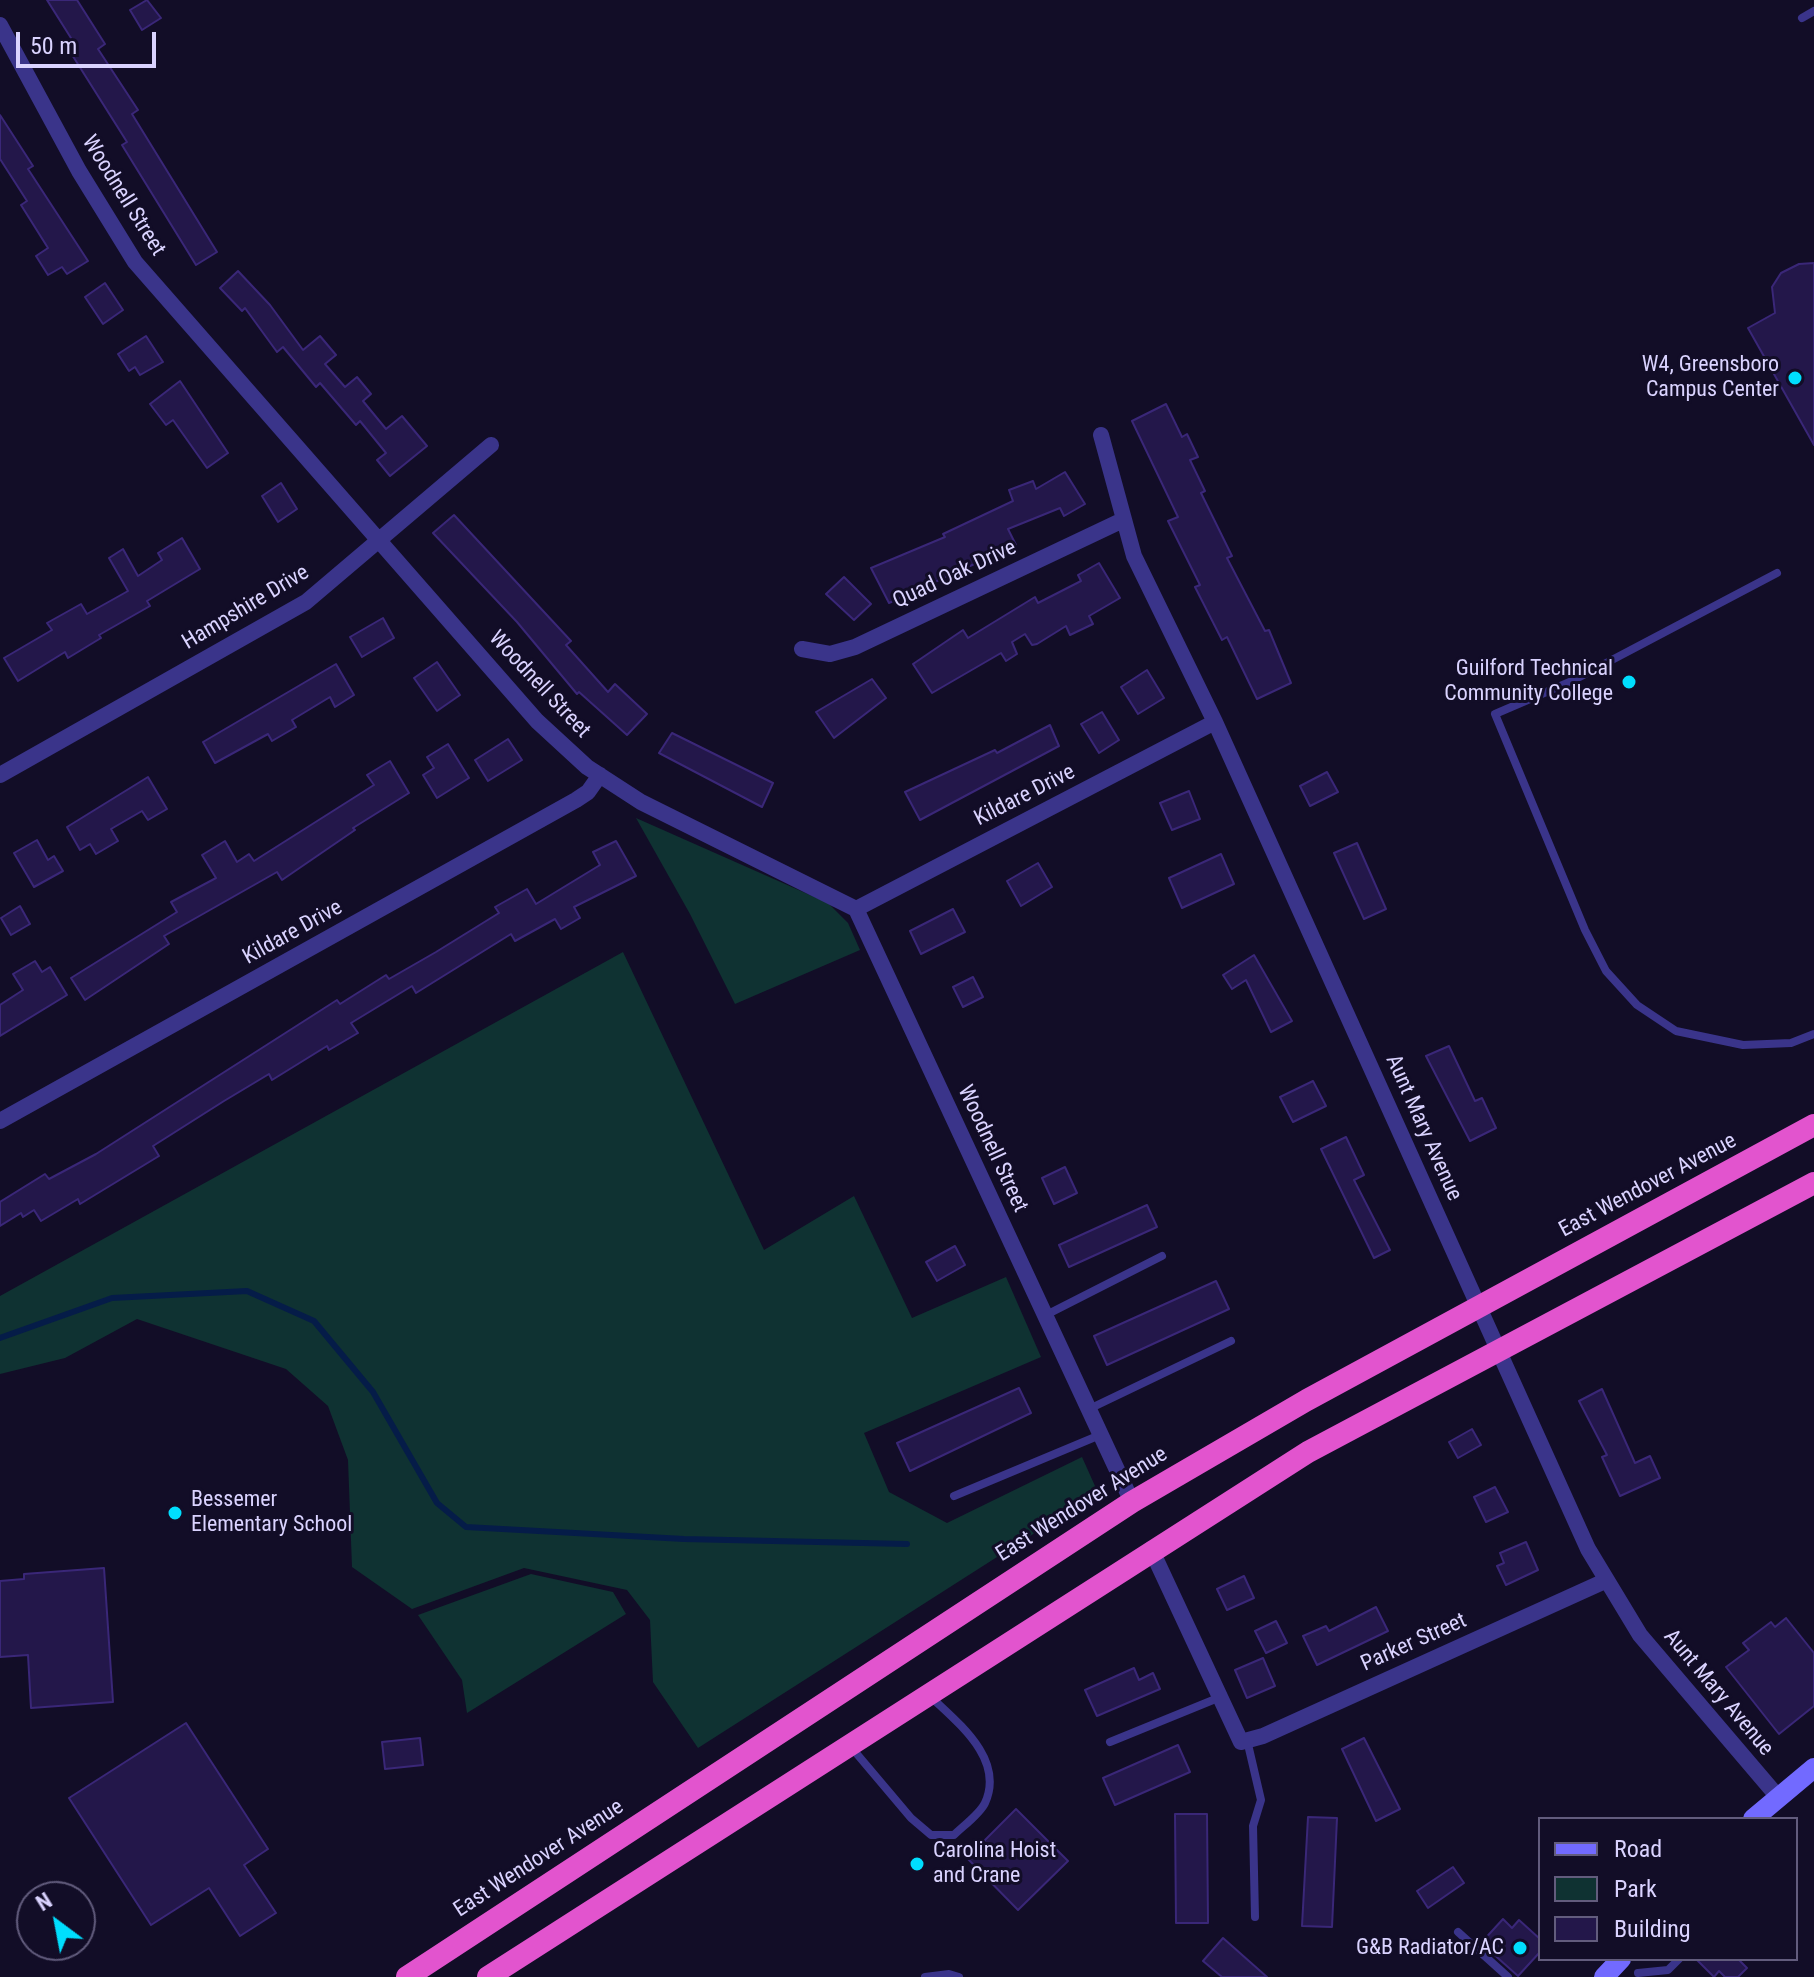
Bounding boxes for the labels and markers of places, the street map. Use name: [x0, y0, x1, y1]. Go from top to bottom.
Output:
place label: W4, Greensboro Campus Center: [1642, 352, 1779, 404]
marker: W4, Greensboro Campus Center: [1786, 369, 1804, 387]
place label: Guilford Technical Community College: [1444, 656, 1613, 708]
marker: Guilford Technical Community College: [1620, 673, 1638, 691]
place label: Bessemer Elementary School: [191, 1487, 352, 1538]
marker: Bessemer Elementary School: [166, 1504, 184, 1522]
place label: Carolina Hoist and Crane: [933, 1838, 1056, 1890]
marker: Carolina Hoist and Crane: [908, 1855, 926, 1873]
place label: G&B Radiator/AC: [1356, 1935, 1504, 1961]
marker: G&B Radiator/AC: [1511, 1939, 1529, 1957]

